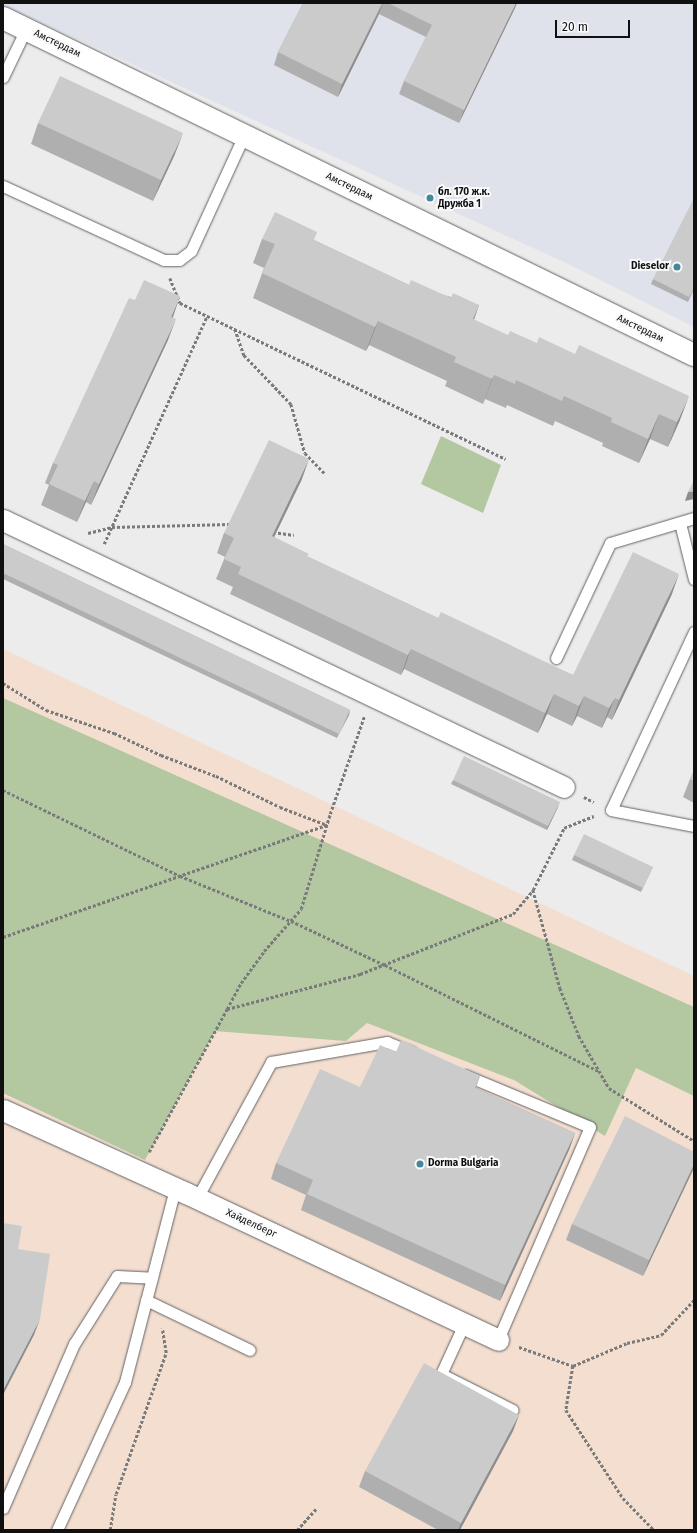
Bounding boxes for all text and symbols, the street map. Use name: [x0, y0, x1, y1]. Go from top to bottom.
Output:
scale bar: [557, 12, 632, 38]
text: 20 m: [562, 20, 588, 34]
street label: Амстердам: [32, 28, 82, 60]
street label: Амстердам: [324, 171, 374, 203]
place label: бл. 170 ж.к. Дружба 1: [438, 186, 490, 210]
marker: бл. 170 ж.к. Дружба 1: [425, 193, 435, 203]
place label: Dieselor: [631, 261, 669, 273]
marker: Dieselor: [672, 262, 682, 272]
street label: Амстердам: [615, 313, 665, 345]
place label: Dorma Bulgaria: [428, 1158, 499, 1170]
marker: Dorma Bulgaria: [415, 1159, 425, 1169]
street label: Хайделберг: [224, 1207, 278, 1241]

